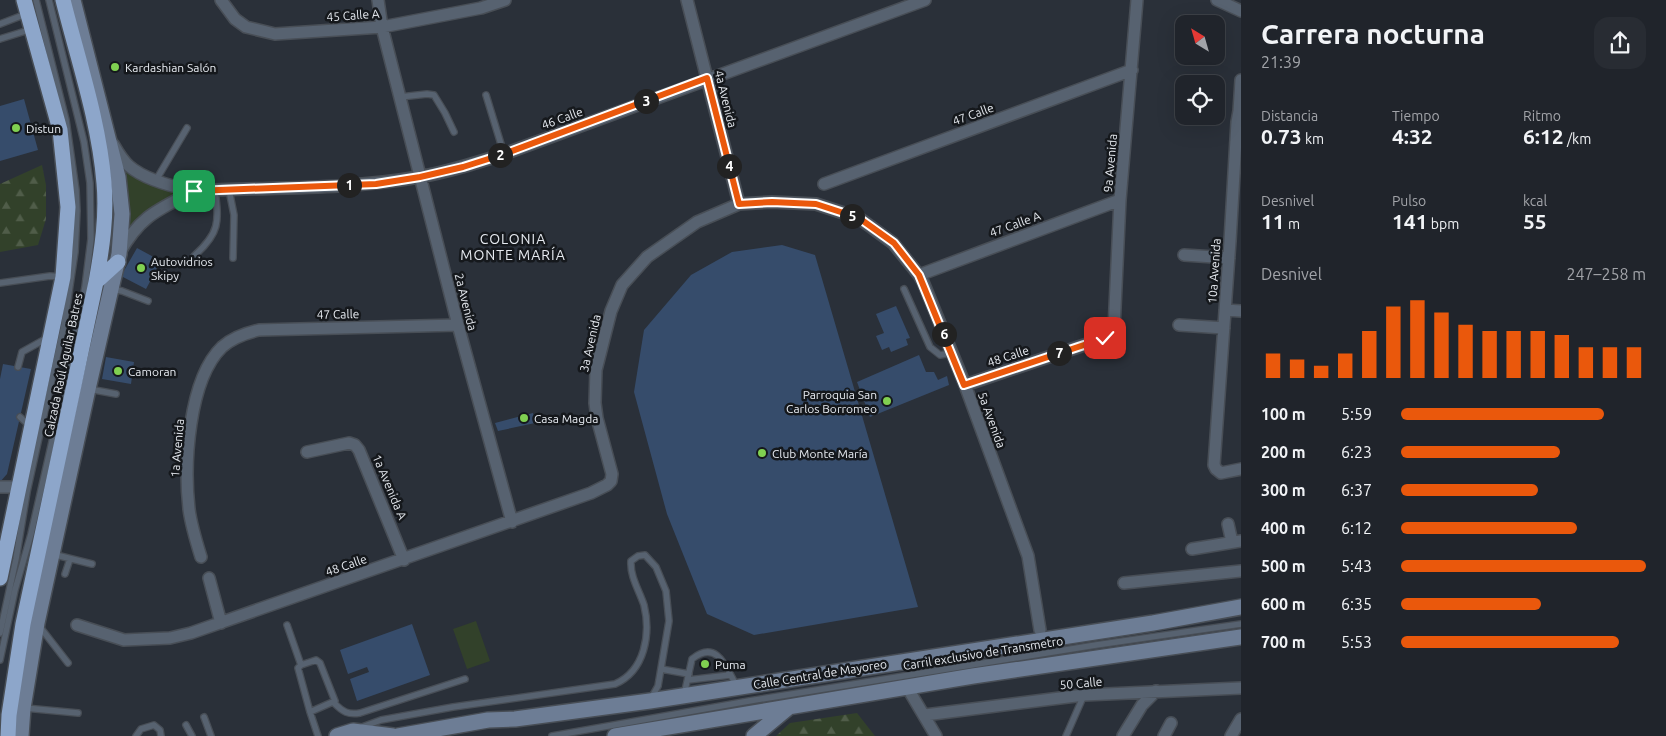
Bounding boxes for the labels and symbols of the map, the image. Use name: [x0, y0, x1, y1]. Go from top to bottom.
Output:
street label: 45 Calle A: [326, 7, 380, 23]
north arrow: [1175, 15, 1225, 65]
marker: Kardashian Salón: [109, 61, 121, 73]
place label: Kardashian Salón: [125, 61, 216, 74]
street label: 4a Avenida: [713, 69, 739, 129]
pin: 3: [634, 88, 658, 114]
street label: 47 Calle: [951, 101, 995, 127]
street label: 46 Calle: [540, 105, 584, 131]
marker: Distun: [10, 122, 22, 134]
place label: Distun: [26, 122, 61, 135]
street label: 9a Avenida: [1101, 133, 1119, 193]
pin: 2: [488, 142, 512, 168]
pin: 4: [716, 154, 742, 178]
pin: [173, 170, 215, 212]
pin: 1: [336, 172, 362, 198]
pin: 5: [840, 204, 864, 228]
street label: 47 Calle A: [988, 209, 1042, 239]
district label: COLONIA MONTE MARÍA: [460, 231, 566, 263]
street label: 10a Avenida: [1205, 238, 1223, 304]
place label: Autovidrios Skipy: [151, 255, 213, 282]
marker: Autovidrios Skipy: [135, 262, 147, 274]
street label: 2a Avenida: [453, 272, 479, 332]
street label: Calzada Raúl Aguilar Batres: [41, 292, 85, 438]
street label: 47 Calle: [317, 307, 359, 321]
street label: 3a Avenida: [577, 313, 603, 373]
pin: [1084, 317, 1126, 359]
pin: 6: [932, 322, 956, 346]
pin: 7: [1046, 340, 1072, 366]
street label: 48 Calle: [986, 343, 1030, 369]
marker: Camoran: [112, 365, 124, 377]
place label: Camoran: [128, 365, 176, 378]
place label: Parroquia San Carlos Borromeo: [786, 388, 877, 415]
street label: 5a Avenida: [976, 390, 1008, 450]
marker: Parroquia San Carlos Borromeo: [881, 395, 893, 407]
marker: Casa Magda: [518, 412, 530, 424]
place label: Casa Magda: [534, 412, 598, 425]
street label: 1a Avenida: [168, 418, 186, 478]
marker: Club Monte María: [756, 447, 768, 459]
place label: Club Monte María: [772, 447, 868, 460]
street label: 1a Avenida A: [370, 453, 410, 522]
street label: 48 Calle: [324, 552, 368, 578]
street label: Carril exclusivo de Transmetro: [902, 634, 1064, 672]
street label: Calle Central de Mayoreo: [752, 657, 888, 691]
marker: Puma: [699, 658, 711, 670]
place label: Puma: [715, 658, 746, 671]
street label: 50 Calle: [1059, 675, 1103, 691]

